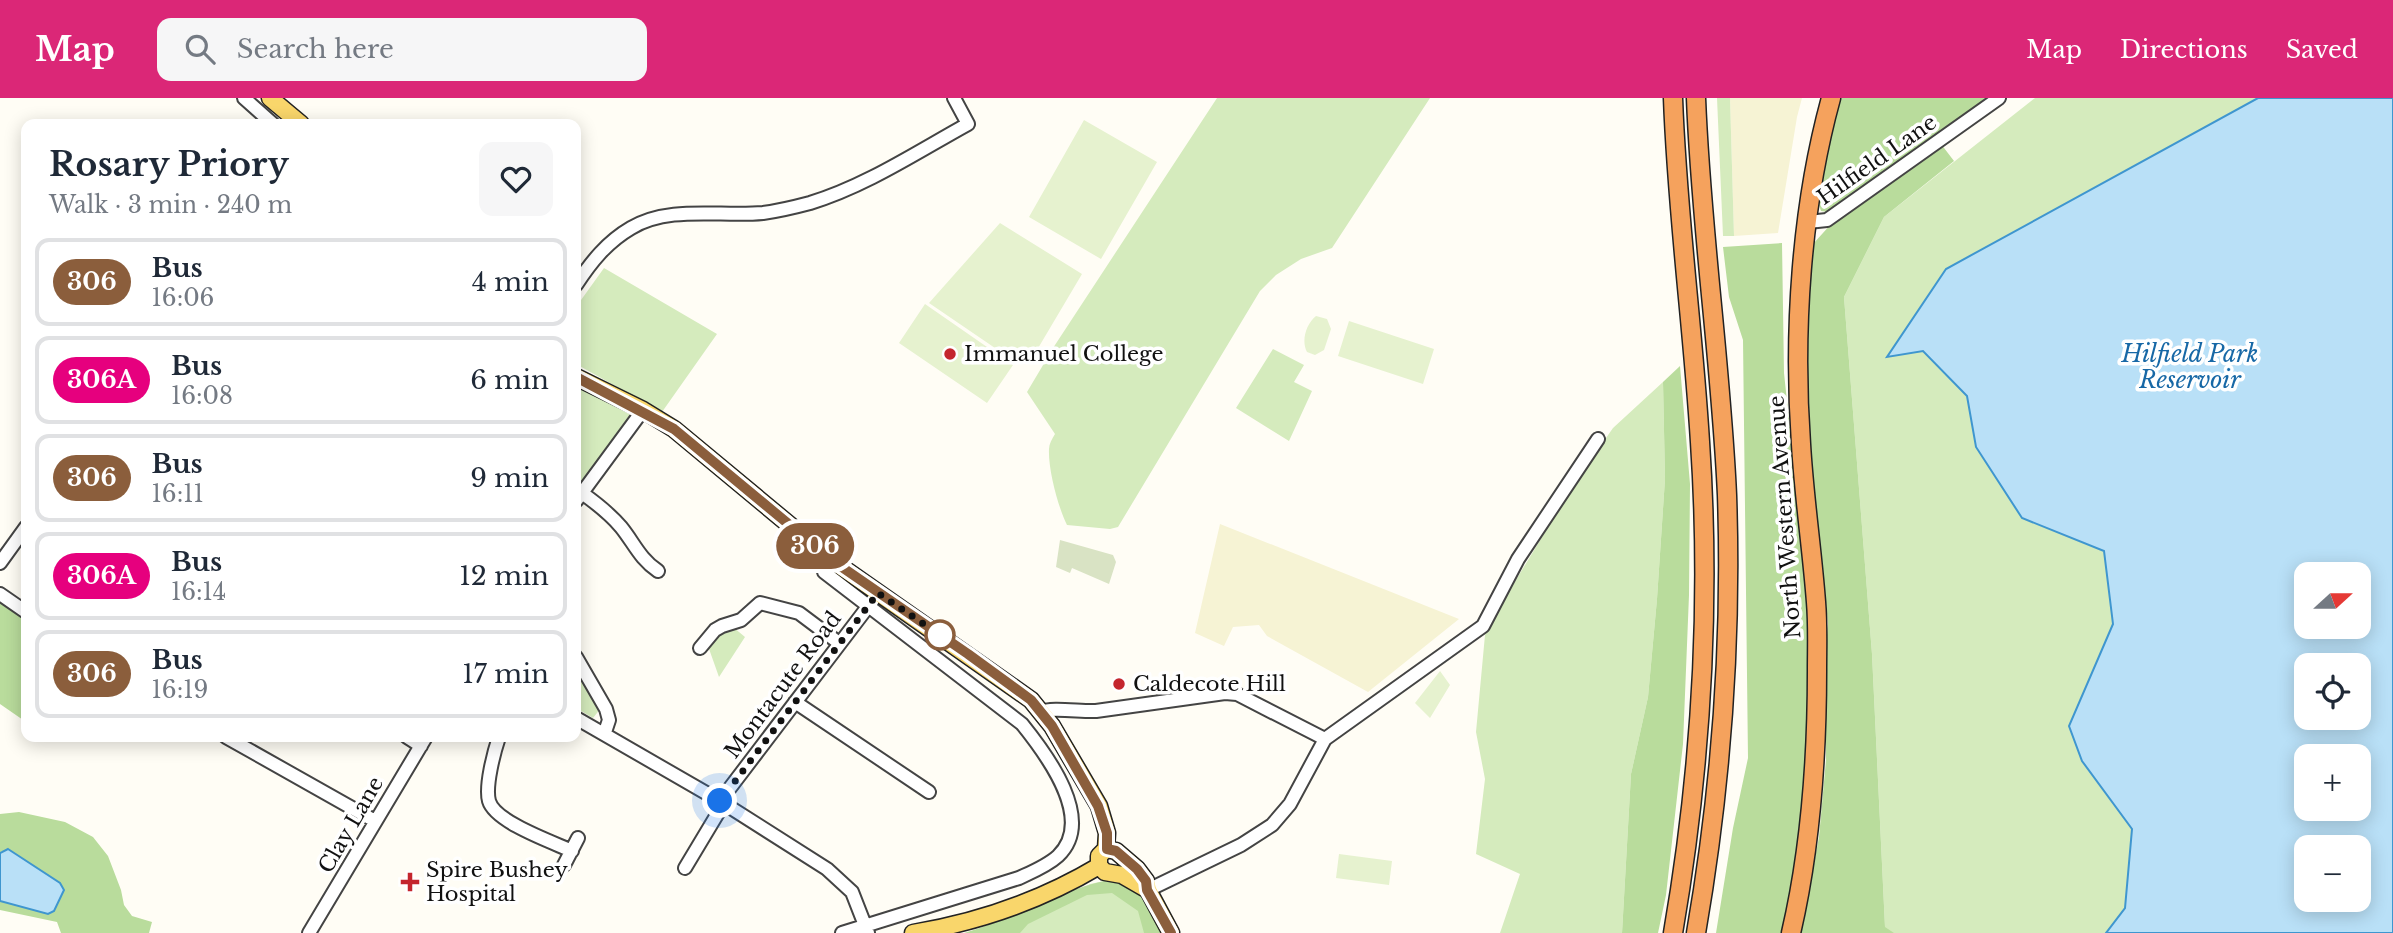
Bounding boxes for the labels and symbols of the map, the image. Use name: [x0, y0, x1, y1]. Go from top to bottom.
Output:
street label: Hilfield Lane: [1812, 109, 1942, 211]
water label: Hilfield Park Reservoir: [2121, 340, 2258, 394]
place label: Immanuel College: [964, 341, 1164, 367]
marker: Immanuel College: [942, 346, 958, 362]
street label: North Western Avenue: [1764, 394, 1806, 640]
line badge: 306: [775, 523, 855, 569]
north arrow: [2294, 562, 2371, 639]
street label: Montacute Road: [719, 606, 847, 764]
unlabelled marker: [925, 620, 955, 650]
place label: Caldecote Hill: [1133, 671, 1286, 697]
marker: Caldecote Hill: [1111, 676, 1127, 692]
street label: Clay Lane: [313, 772, 389, 878]
your location: [702, 783, 737, 818]
place label: Spire Bushey Hospital: [426, 857, 569, 907]
marker: Spire Bushey Hospital: [400, 872, 420, 892]

